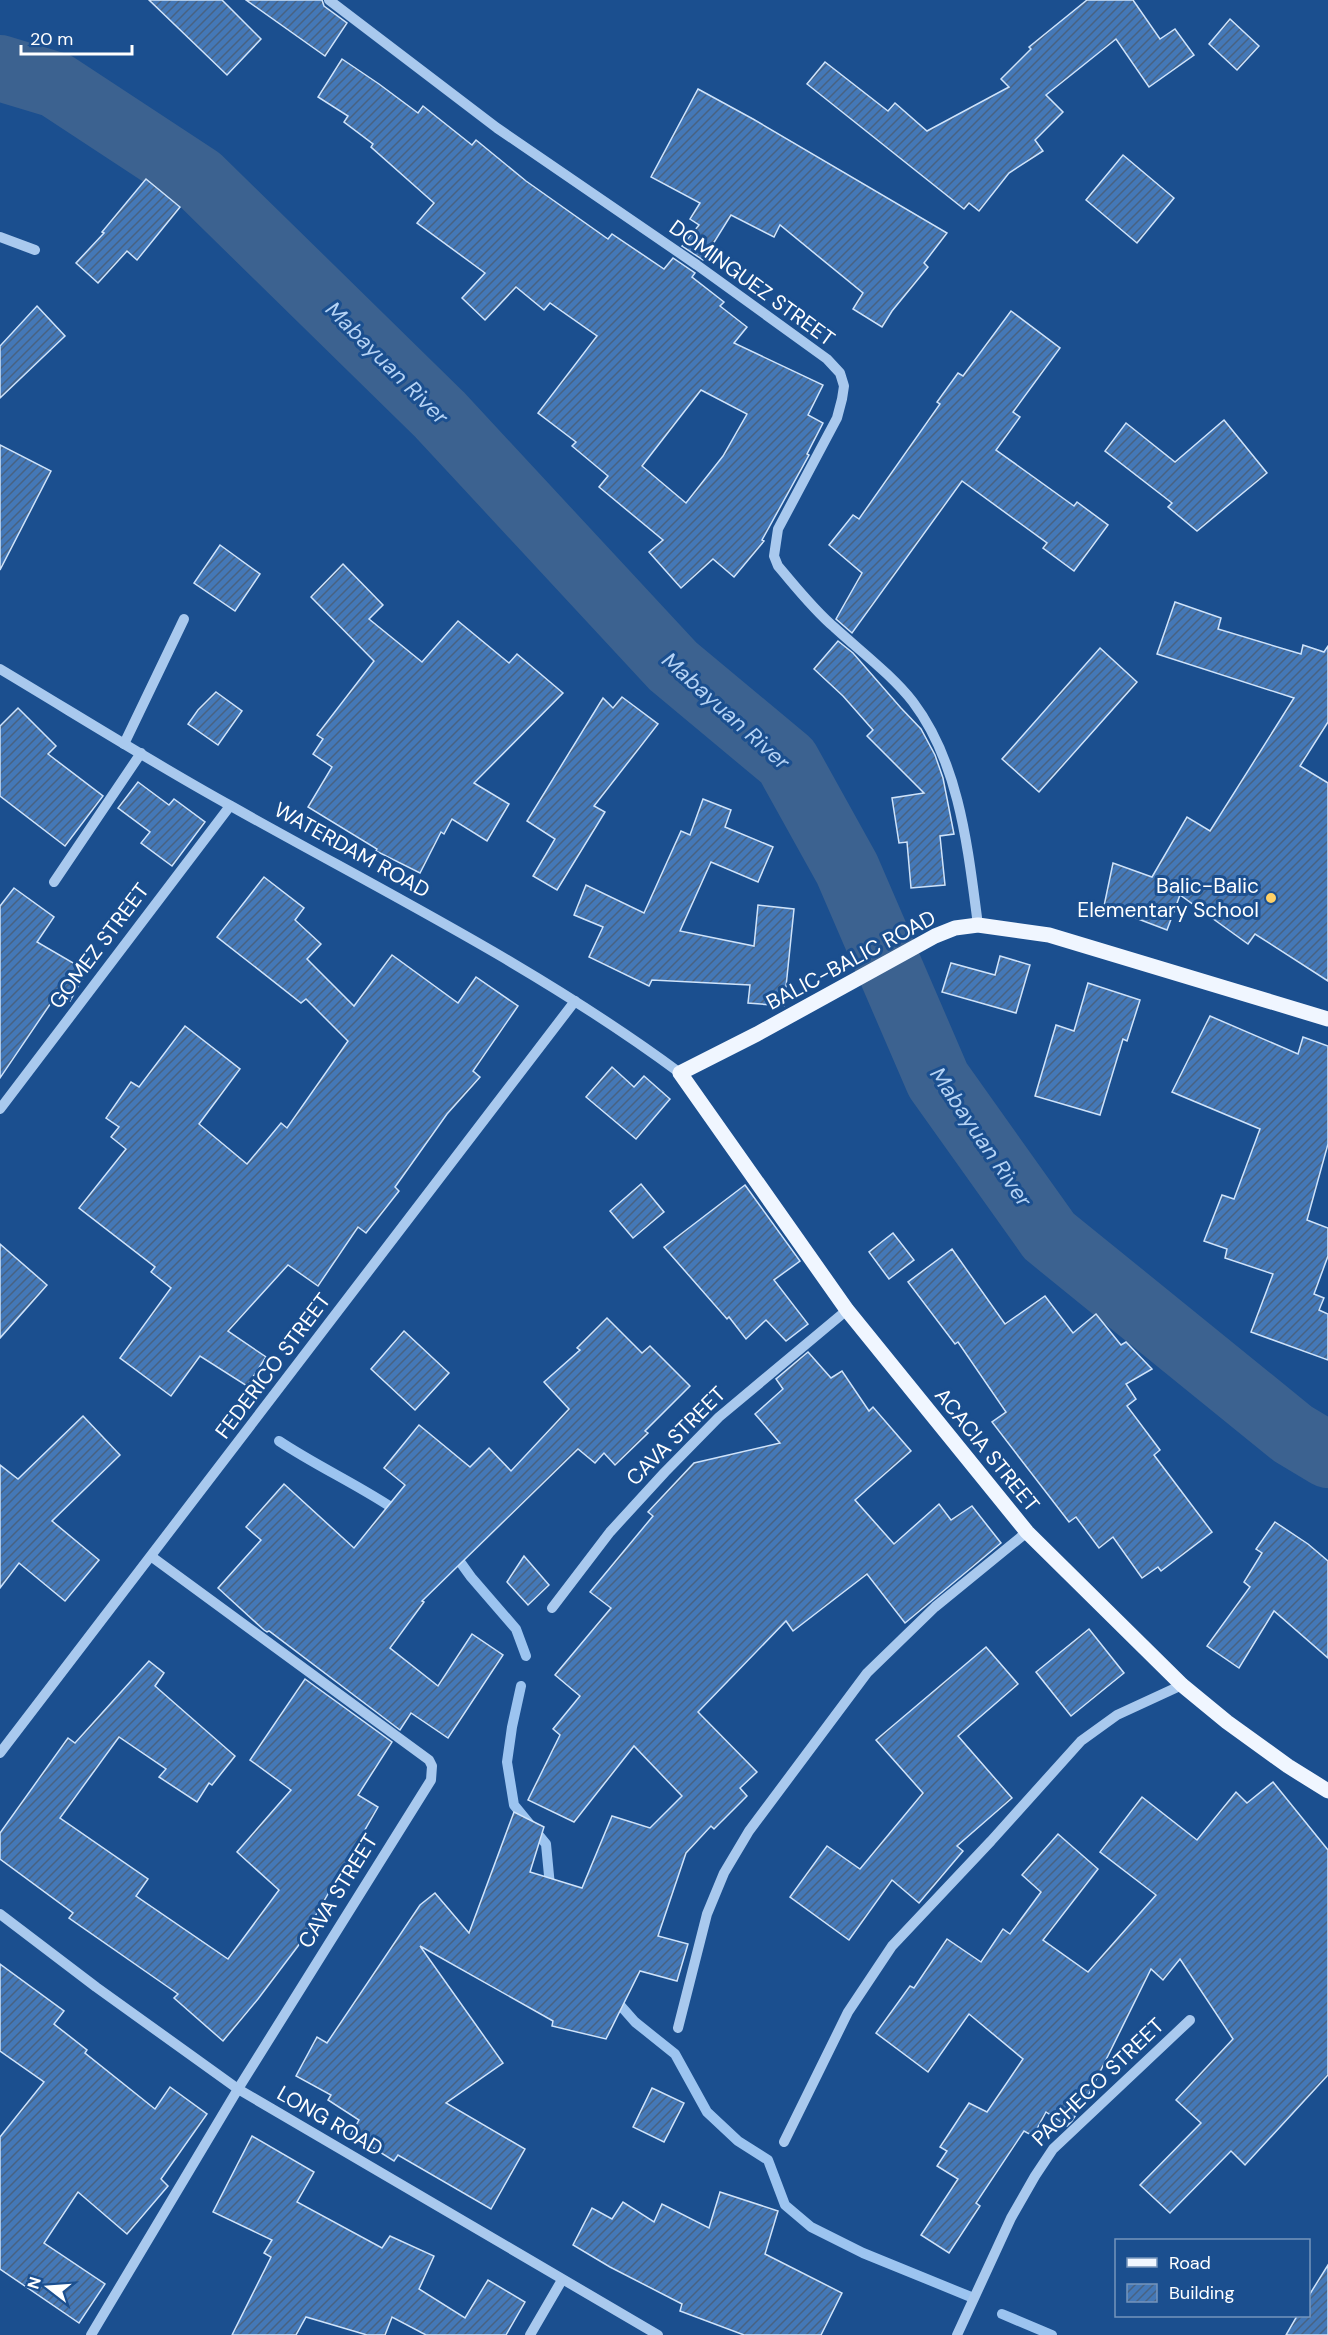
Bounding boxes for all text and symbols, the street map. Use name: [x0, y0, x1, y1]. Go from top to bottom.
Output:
scale bar: [21, 18, 132, 56]
text: 20 m: [30, 27, 73, 51]
street label: DOMINGUEZ STREET: [664, 214, 840, 353]
water label: Mabayuan River: [319, 295, 455, 431]
water label: Mabayuan River: [656, 646, 797, 777]
street label: WATERDAM ROAD: [269, 796, 435, 904]
place label: Balic-Balic Elementary School: [1077, 872, 1259, 924]
street label: GOMEZ STREET: [43, 877, 156, 1014]
marker: Balic-Balic Elementary School: [1264, 891, 1278, 905]
street label: BALIC-BALIC ROAD: [762, 904, 940, 1016]
water label: Mabayuan River: [924, 1062, 1039, 1213]
street label: FEDERICO STREET: [209, 1287, 337, 1444]
street label: CAVA STREET: [620, 1380, 732, 1492]
street label: ACACIA STREET: [928, 1382, 1046, 1518]
street label: CAVA STREET: [292, 1828, 384, 1953]
street label: PACHECO STREET: [1026, 2012, 1170, 2152]
street label: LONG ROAD: [272, 2079, 388, 2163]
legend: [1115, 2239, 1310, 2317]
text: Road: [1169, 2251, 1211, 2275]
north arrow: [18, 2257, 78, 2317]
text: N: [22, 2274, 46, 2291]
text: Building: [1169, 2281, 1234, 2305]

